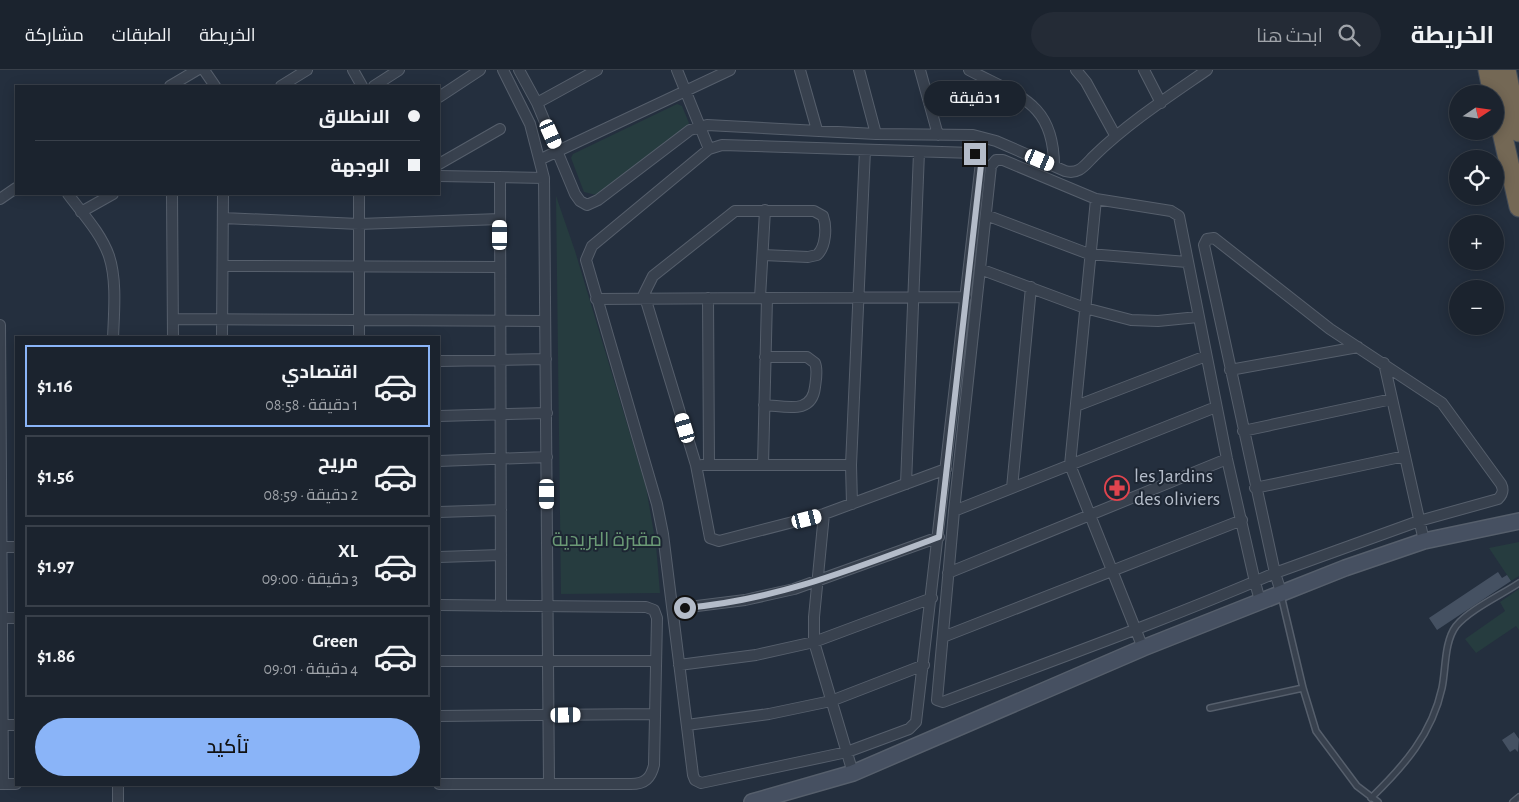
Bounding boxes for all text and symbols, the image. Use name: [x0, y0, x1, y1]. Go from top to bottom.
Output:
search box: [1031, 12, 1381, 57]
icon: search: [1335, 21, 1363, 49]
text: الخريطة: [1411, 24, 1494, 48]
text: مشاركة: [25, 27, 84, 45]
text: الطبقات: [112, 27, 171, 45]
text: الخريطة: [199, 27, 256, 45]
text: ابحث هنا: [1256, 27, 1323, 46]
callout: 1 دقيقة: [924, 82, 1026, 116]
north arrow: [1449, 85, 1504, 140]
map controls: [1449, 85, 1504, 335]
text: 1 دقيقة: [950, 90, 1000, 106]
text: الانطلاق: [319, 108, 390, 127]
car: [538, 117, 563, 151]
route end: [964, 143, 986, 165]
car: [1023, 147, 1056, 173]
button: locate: [1449, 150, 1504, 205]
text: الوجهة: [330, 157, 390, 176]
button: +: [1449, 215, 1504, 270]
car: [492, 220, 507, 250]
button: −: [1449, 280, 1504, 335]
text: اقتصادي: [282, 363, 358, 382]
icon: car: [373, 364, 418, 409]
text: $1.16: [37, 377, 73, 396]
text: 1 دقيقة · 08:58: [265, 397, 358, 413]
car: [673, 411, 696, 445]
text: مريح: [318, 453, 358, 472]
icon: car: [373, 454, 418, 499]
place label: les Jardins des oliviers: [1134, 466, 1220, 509]
text: $1.56: [37, 467, 74, 486]
pharmacy icon: les Jardins des oliviers: [1104, 475, 1130, 501]
car: [539, 479, 554, 509]
text: 2 دقيقة · 08:59: [264, 487, 358, 503]
car: [790, 508, 823, 530]
park label: مقبرة البريدية: [552, 530, 662, 551]
text: XL: [338, 542, 358, 561]
icon: car: [373, 544, 418, 589]
text: $1.97: [37, 557, 74, 576]
text: 3 دقيقة · 09:00: [262, 571, 358, 587]
route start: [674, 597, 696, 619]
text: Green: [312, 632, 358, 651]
icon: car: [373, 634, 418, 679]
text: $1.86: [37, 647, 75, 666]
text: 4 دقيقة · 09:01: [264, 661, 358, 677]
car: [550, 707, 581, 723]
button: تأكيد: [35, 718, 420, 776]

